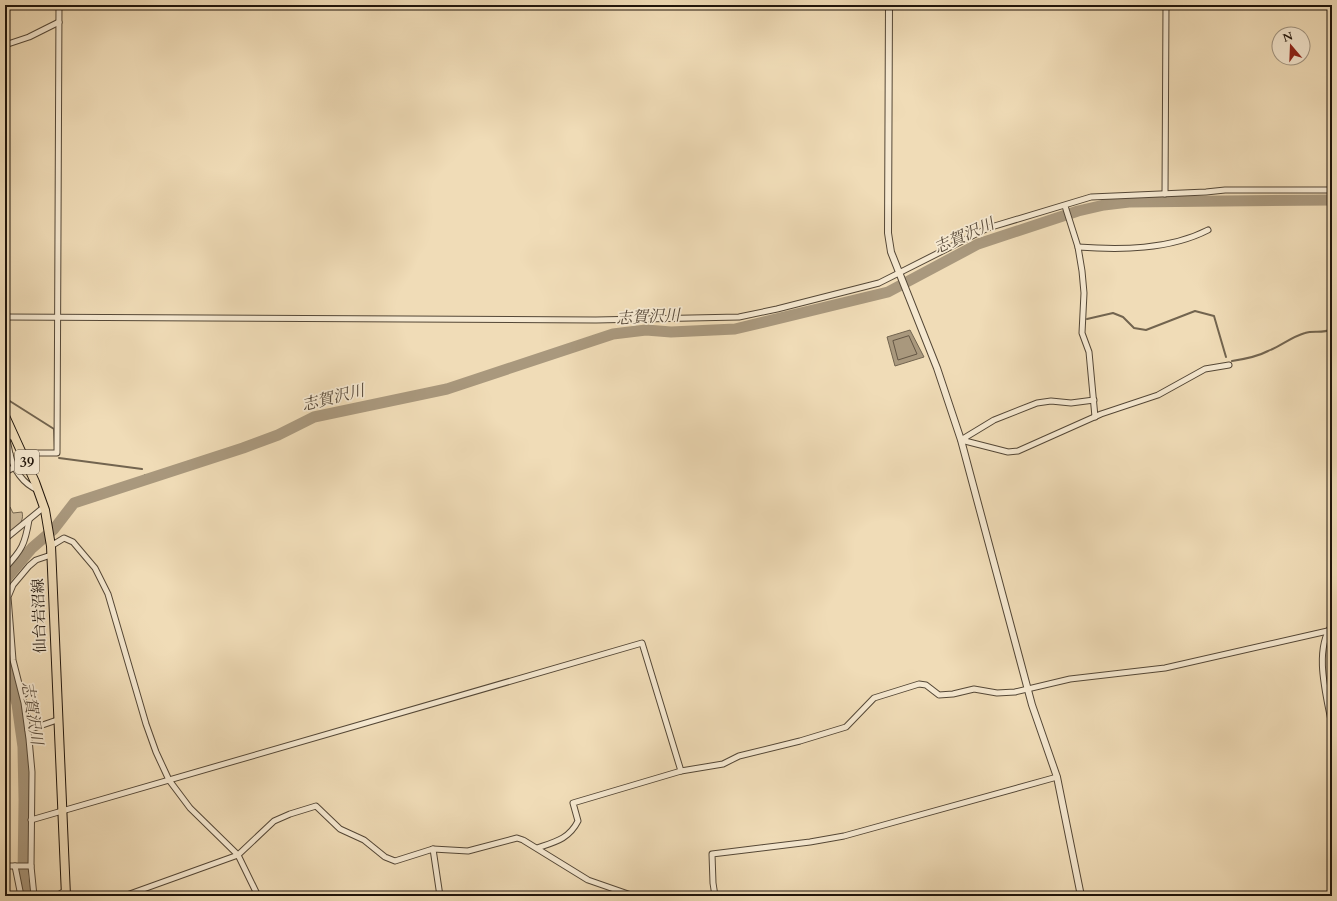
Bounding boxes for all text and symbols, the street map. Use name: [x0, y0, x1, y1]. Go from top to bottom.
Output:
north arrow: [1271, 26, 1311, 66]
text: N: [1281, 28, 1295, 46]
water label: 志賀沢川: [930, 212, 1000, 259]
water label: 志賀沢川: [615, 304, 683, 330]
water label: 志賀沢川: [299, 379, 369, 416]
road number: 39: [15, 450, 39, 474]
street label: 仙台岩沼線: [28, 578, 50, 654]
water label: 志賀沢川: [16, 680, 48, 748]

